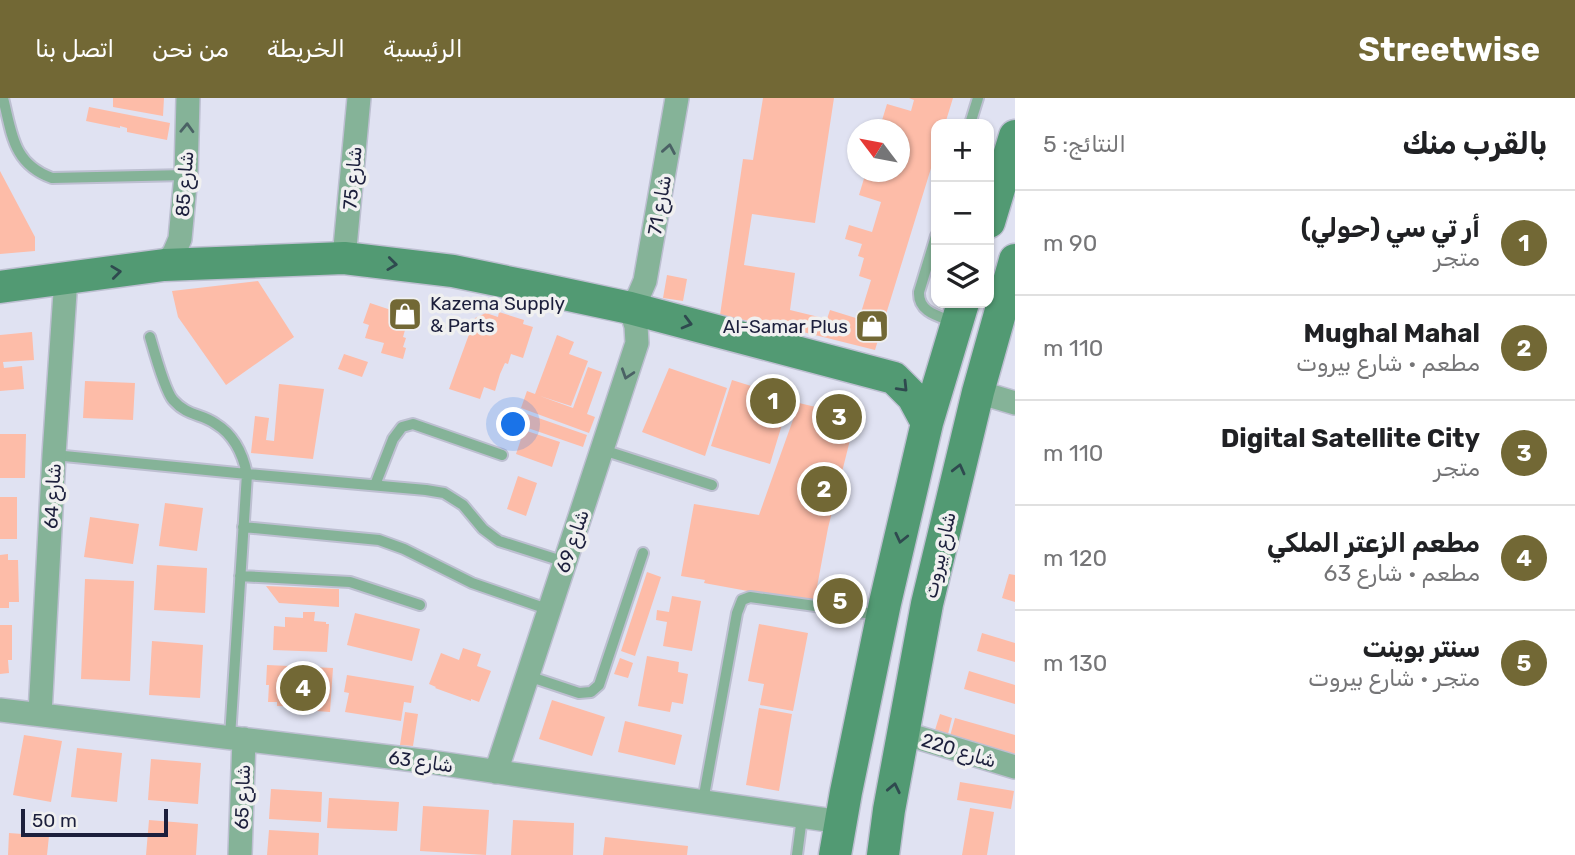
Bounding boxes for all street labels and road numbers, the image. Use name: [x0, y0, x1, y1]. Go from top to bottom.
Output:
street label: شارع 75: [338, 145, 369, 211]
street label: شارع 85: [171, 150, 200, 218]
street label: شارع 71: [643, 173, 678, 237]
street label: شارع 64: [39, 463, 68, 530]
street label: شارع 69: [551, 507, 596, 576]
street label: شارع بيروت: [918, 510, 963, 601]
street label: شارع 220: [918, 728, 999, 775]
street label: شارع 63: [387, 746, 455, 779]
street label: شارع 65: [230, 764, 257, 830]

